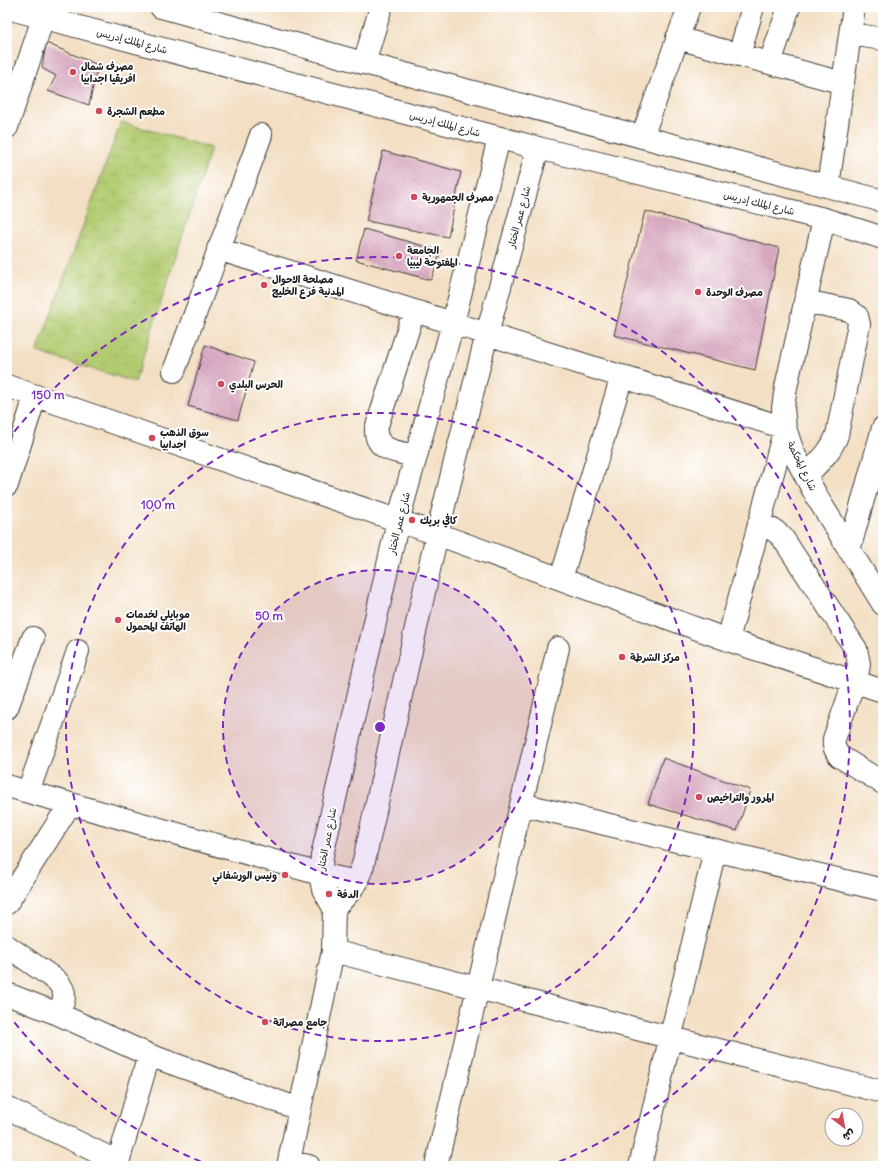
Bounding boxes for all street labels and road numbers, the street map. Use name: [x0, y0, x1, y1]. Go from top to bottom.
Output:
street label: شارع الملك إدريس: [95, 25, 169, 58]
street label: شارع الملك إدريس: [408, 108, 482, 141]
street label: شارع عمر الختار: [504, 184, 535, 251]
street label: شارع الملك إدريس: [722, 188, 796, 219]
street label: شارع المحكمة: [784, 439, 820, 494]
street label: شارع عمر الختار: [385, 490, 414, 557]
street label: شارع عمر الختار: [314, 806, 340, 873]

